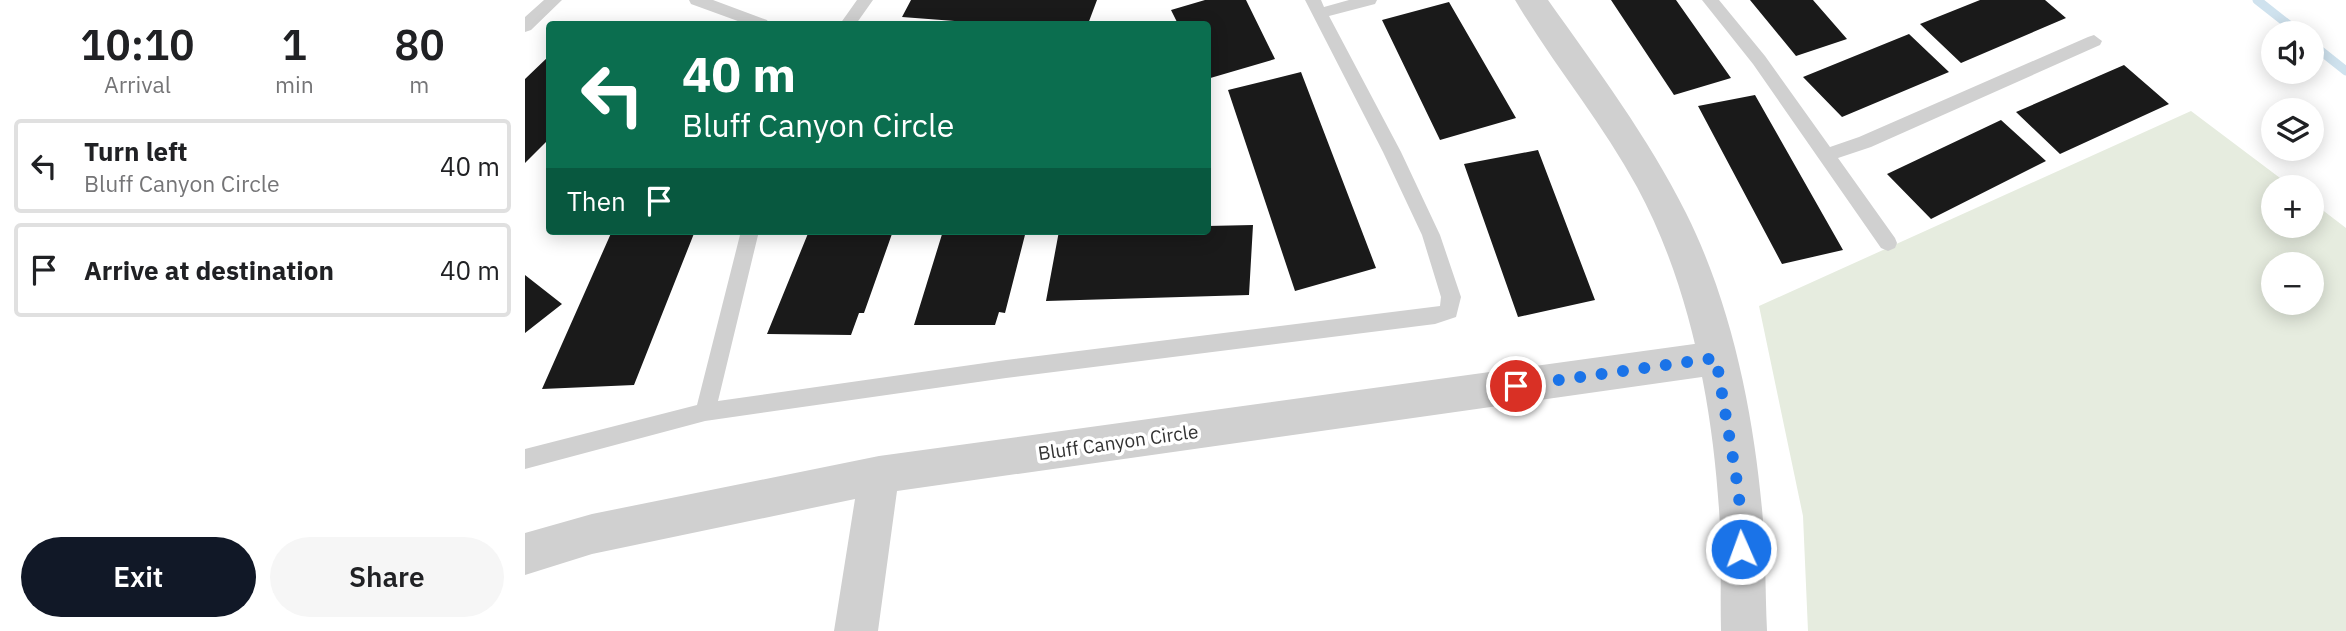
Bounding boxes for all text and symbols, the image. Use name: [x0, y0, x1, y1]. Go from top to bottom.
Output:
text: 10:10: [80, 17, 195, 72]
text: 1: [282, 17, 307, 72]
text: 80: [394, 17, 445, 72]
map controls: [2261, 21, 2324, 315]
button: sound: [2261, 21, 2324, 84]
text: 40 m: [682, 42, 796, 105]
icon: left: [567, 49, 658, 140]
text: Arrival: [104, 69, 171, 99]
text: min: [275, 69, 314, 99]
text: m: [409, 69, 429, 99]
button: layers: [2261, 98, 2324, 161]
text: Bluff Canyon Circle: [682, 104, 954, 146]
text: Turn left: [84, 134, 187, 168]
icon: left: [25, 147, 63, 185]
text: 40 m: [440, 149, 500, 183]
text: Bluff Canyon Circle: [84, 168, 280, 198]
button: +: [2261, 175, 2324, 238]
icon: arrive: [640, 182, 678, 220]
text: Then: [567, 184, 626, 218]
icon: arrive: [25, 251, 63, 289]
button: −: [2261, 252, 2324, 315]
text: Arrive at destination: [84, 253, 334, 287]
text: 40 m: [440, 253, 500, 287]
pin: [1486, 356, 1546, 416]
icon: arrive: [1497, 367, 1535, 405]
street label: Bluff Canyon Circle: [1036, 419, 1200, 465]
position arrow: [1704, 512, 1778, 586]
button: Exit: [21, 537, 256, 617]
button: Share: [270, 537, 504, 617]

